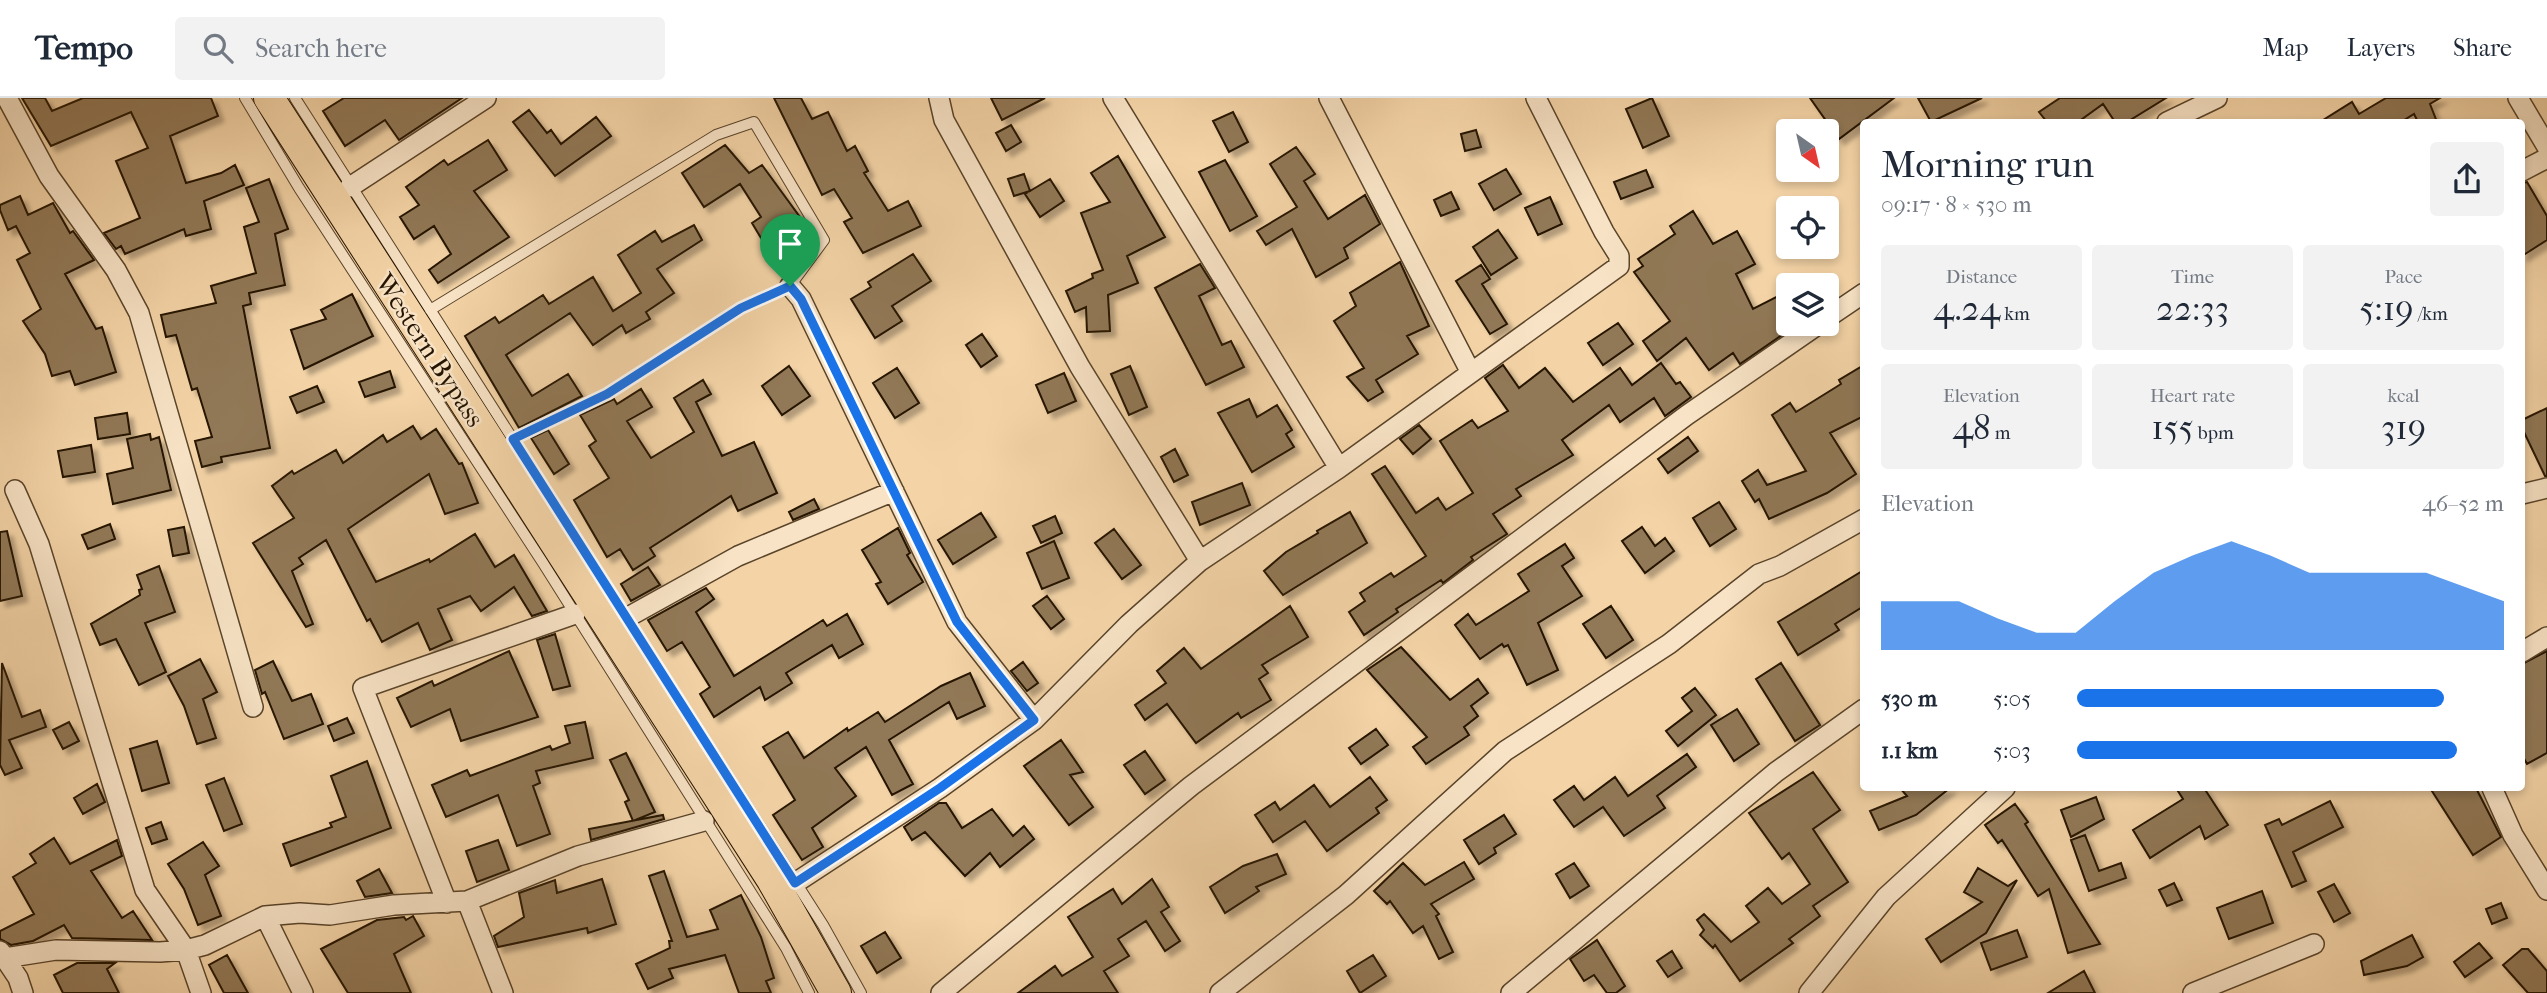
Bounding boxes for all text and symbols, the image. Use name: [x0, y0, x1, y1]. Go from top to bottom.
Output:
search box: [175, 17, 665, 80]
text: Tempo: [35, 29, 133, 68]
icon: search: [199, 29, 237, 67]
text: Search here: [255, 33, 387, 64]
text: Map: [2263, 34, 2309, 62]
text: Layers: [2347, 34, 2415, 62]
text: Share: [2453, 34, 2512, 62]
north arrow: [1776, 119, 1839, 182]
map controls: [1776, 119, 1839, 336]
text: Morning run: [1881, 142, 2094, 187]
button: share: [2430, 142, 2504, 216]
text: 09:17 · 8 × 530 m: [1881, 191, 2032, 218]
button: locate: [1776, 196, 1839, 259]
pin: [760, 214, 820, 286]
icon: arrive: [771, 225, 809, 263]
text: Distance: [1946, 266, 2017, 288]
text: Time: [2171, 266, 2214, 288]
text: Pace: [2385, 266, 2422, 288]
street label: Western Bypass: [368, 267, 491, 433]
button: layers: [1776, 273, 1839, 336]
text: 4.24: [1933, 288, 2000, 329]
text: 22:33: [2156, 288, 2229, 329]
text: 5:19: [2359, 288, 2414, 329]
text: km: [2000, 303, 2030, 325]
text: /km: [2414, 303, 2448, 325]
text: Elevation: [1943, 385, 2020, 407]
text: Heart rate: [2150, 385, 2235, 407]
text: kcal: [2388, 385, 2419, 407]
text: 48: [1952, 407, 1991, 448]
text: 155: [2151, 407, 2194, 448]
text: 319: [2381, 407, 2426, 448]
text: m: [1991, 422, 2011, 444]
text: bpm: [2194, 422, 2234, 444]
text: Elevation: [1881, 490, 1974, 517]
text: 46–52 m: [2422, 490, 2504, 517]
text: 530 m: [1881, 685, 1937, 712]
text: 5:05: [1993, 685, 2031, 712]
text: 1.1 km: [1881, 737, 1938, 764]
text: 5:03: [1993, 737, 2031, 764]

